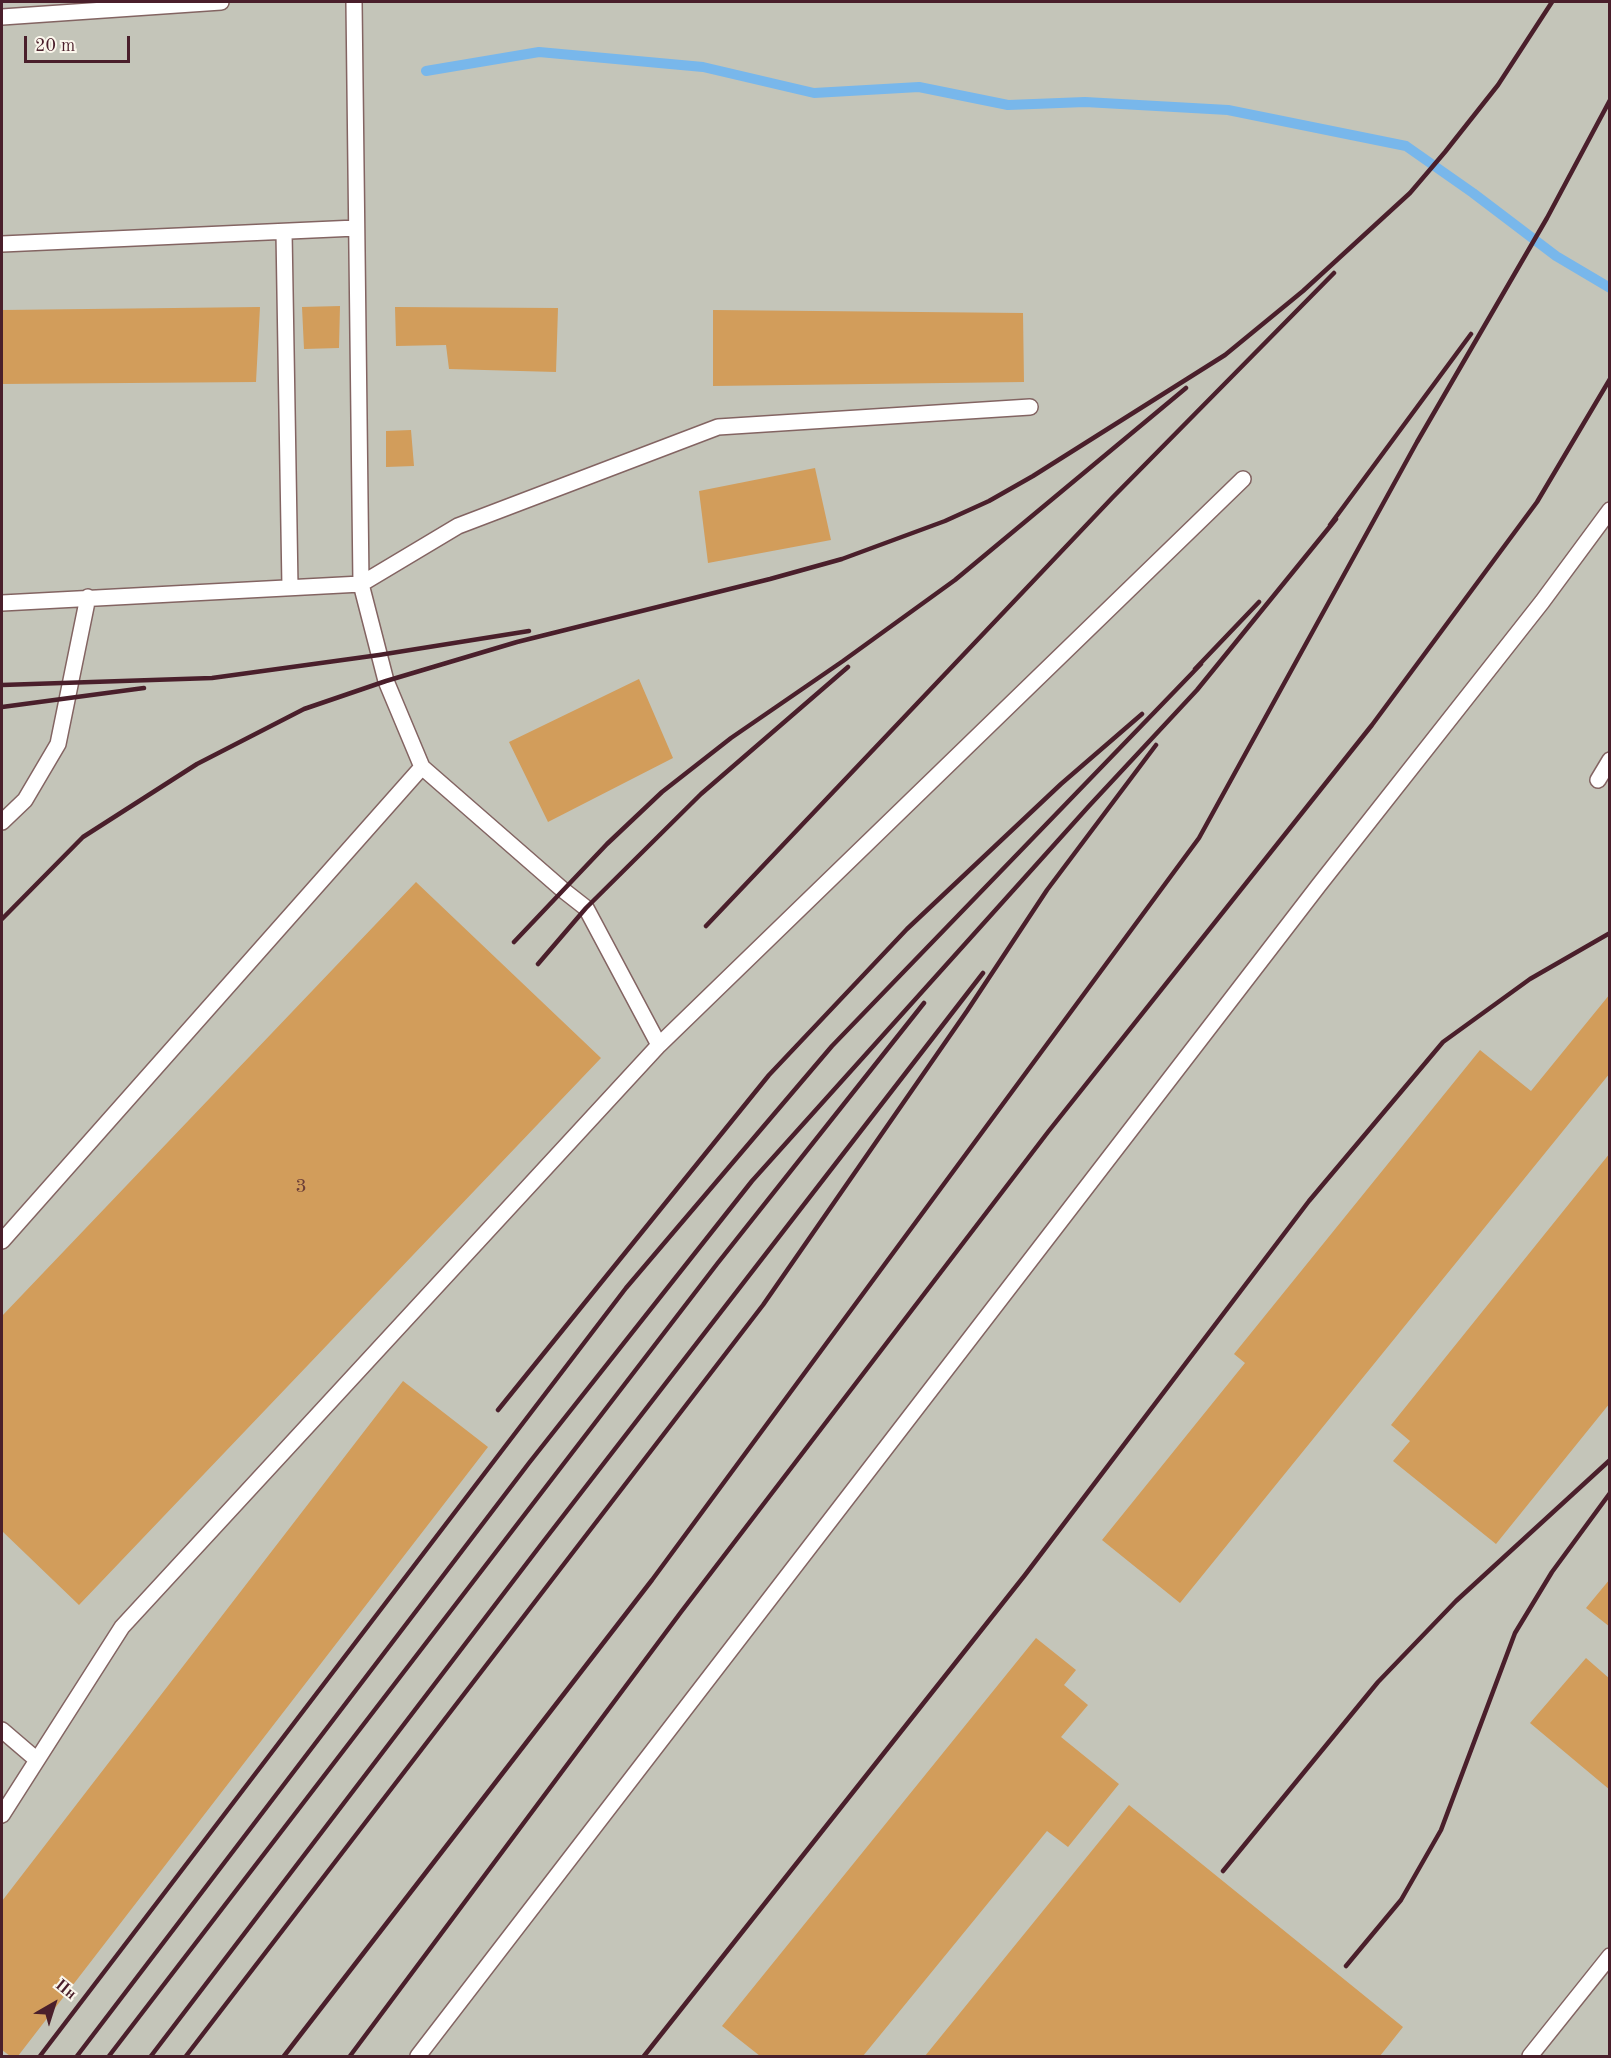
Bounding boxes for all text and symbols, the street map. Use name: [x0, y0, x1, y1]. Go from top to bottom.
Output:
scale bar: [27, 24, 134, 62]
text: 20 m: [35, 37, 75, 55]
house number: 3: [295, 1175, 307, 1199]
north arrow: [24, 1974, 84, 2034]
text: Пн: [52, 1977, 79, 2003]

